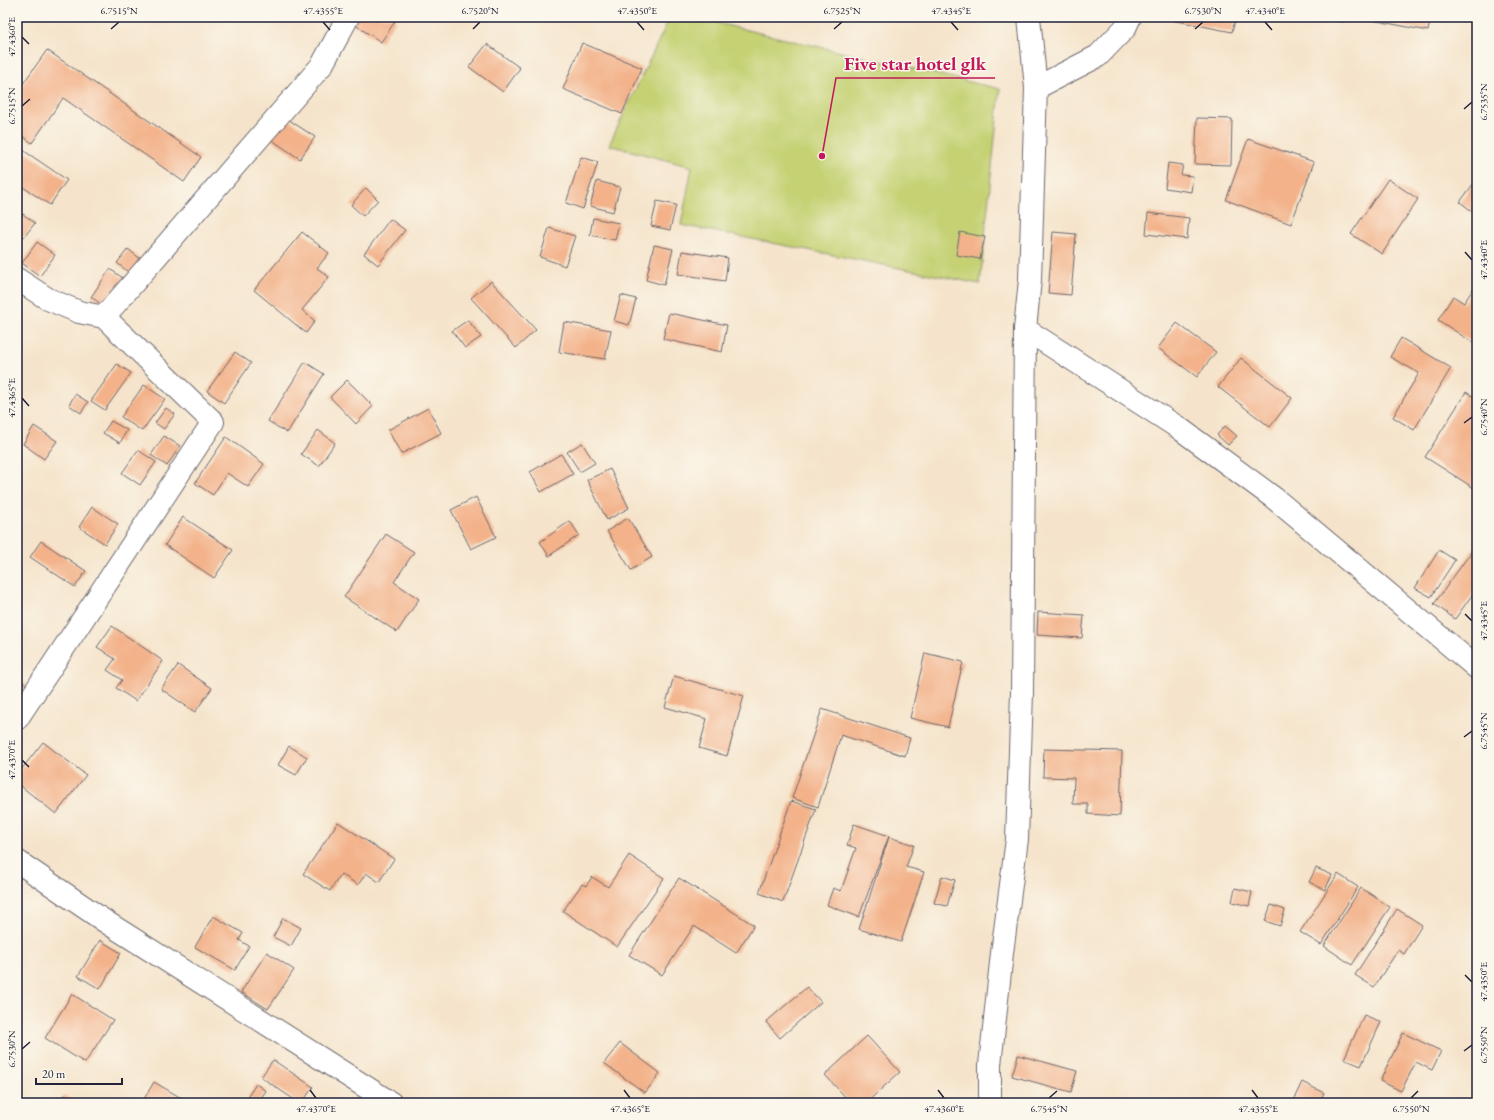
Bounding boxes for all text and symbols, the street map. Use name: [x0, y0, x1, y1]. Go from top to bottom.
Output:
text: 6.7515°N: [100, 4, 138, 17]
text: 47.4355°E: [303, 4, 343, 17]
text: 6.7520°N: [461, 4, 499, 17]
text: 47.4350°E: [617, 4, 657, 17]
text: 6.7525°N: [823, 4, 861, 17]
text: 47.4345°E: [931, 4, 971, 17]
text: 6.7530°N: [1184, 4, 1222, 17]
text: 47.4340°E: [1245, 4, 1285, 17]
text: 47.4360°E: [5, 17, 18, 57]
callout: Five star hotel glk: [836, 47, 995, 78]
text: Five star hotel glk: [844, 51, 987, 76]
text: 6.7535°N: [1477, 83, 1490, 121]
text: 6.7515°N: [5, 87, 18, 125]
text: 47.4340°E: [1477, 240, 1490, 280]
text: 47.4365°E: [5, 378, 18, 418]
text: 6.7540°N: [1477, 398, 1490, 436]
text: 47.4345°E: [1477, 601, 1490, 641]
text: 6.7545°N: [1477, 712, 1490, 750]
text: 47.4370°E: [5, 740, 18, 780]
text: 47.4350°E: [1477, 962, 1490, 1002]
text: 6.7550°N: [1477, 1026, 1490, 1064]
text: 6.7530°N: [5, 1030, 18, 1068]
scale bar: [36, 1060, 122, 1086]
text: 20 m: [42, 1066, 66, 1082]
text: 47.4370°E: [296, 1102, 336, 1115]
text: 47.4365°E: [610, 1102, 650, 1115]
text: 47.4360°E: [924, 1102, 964, 1115]
text: 6.7545°N: [1030, 1102, 1068, 1115]
text: 47.4355°E: [1238, 1102, 1278, 1115]
text: 6.7550°N: [1392, 1102, 1430, 1115]

